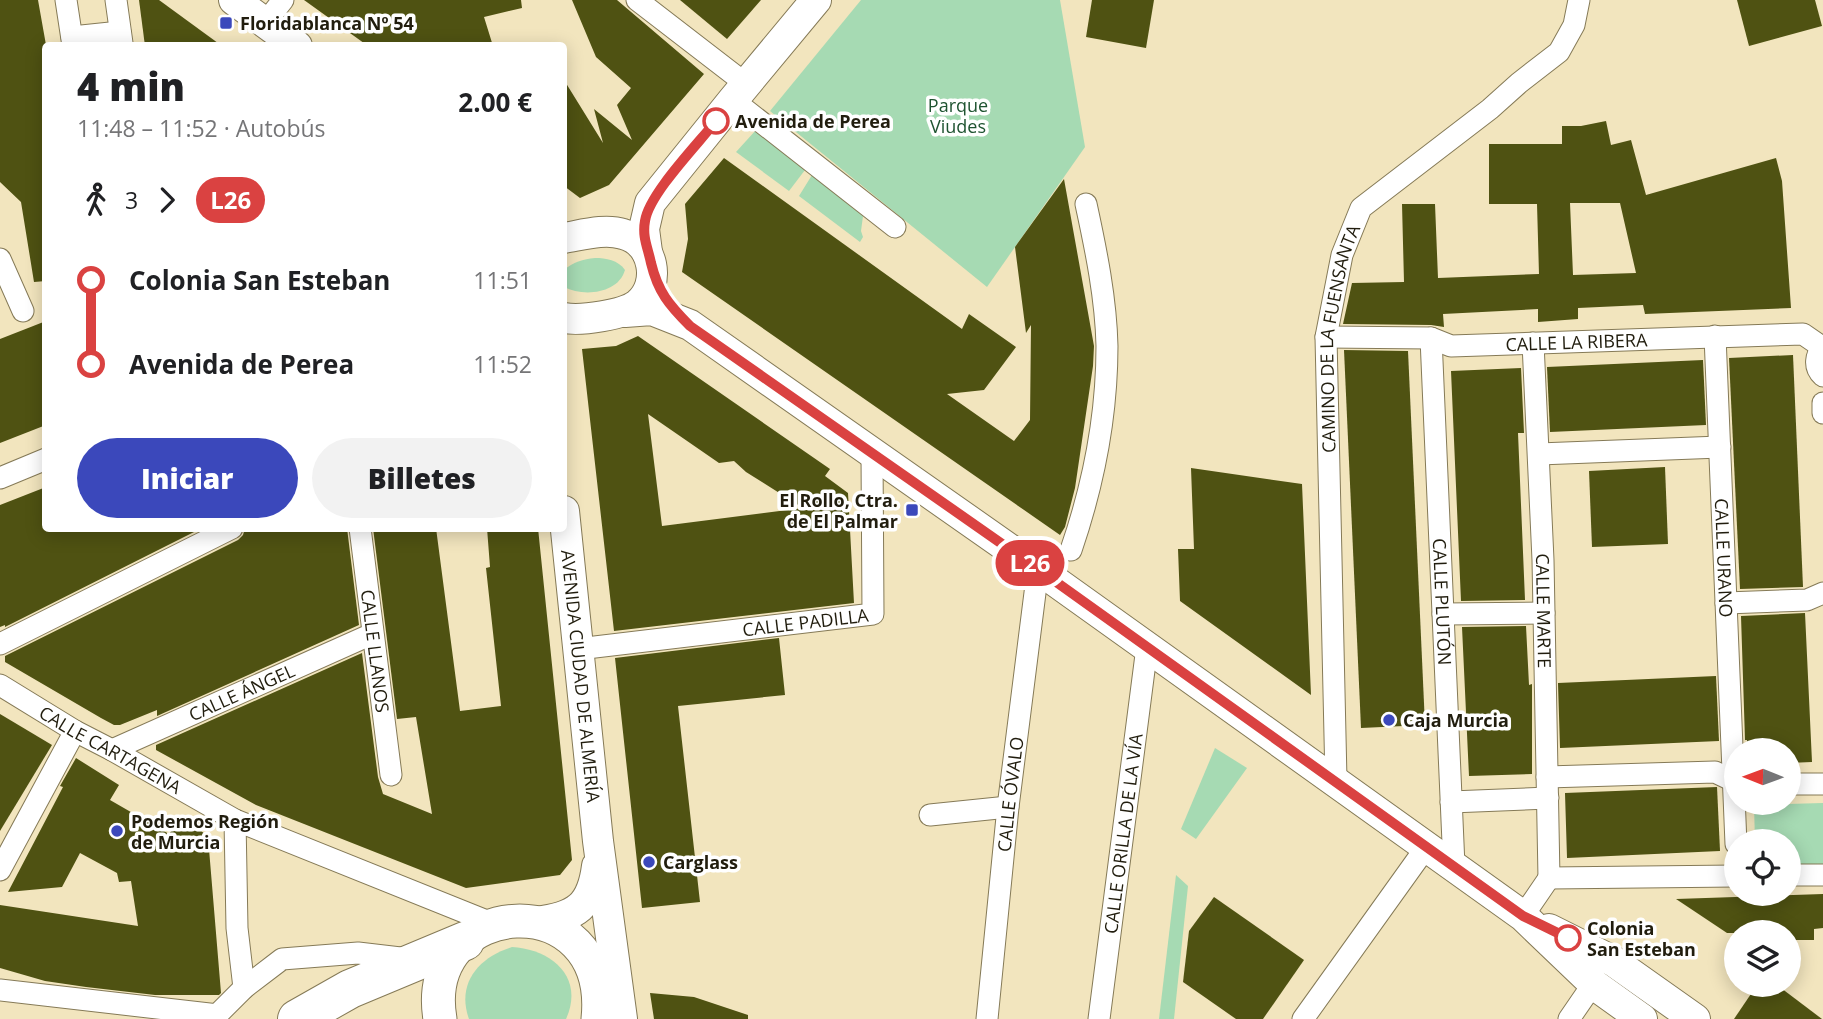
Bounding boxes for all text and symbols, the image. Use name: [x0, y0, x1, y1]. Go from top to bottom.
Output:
place label: Floridablanca Nº 54: [240, 11, 414, 35]
marker: Floridablanca Nº 54: [218, 15, 234, 31]
text: 4 min: [77, 60, 185, 112]
text: 2.00 €: [458, 84, 532, 120]
park label: Parque Viudes: [928, 93, 988, 138]
marker: Avenida de Perea: [703, 108, 729, 134]
place label: Avenida de Perea: [735, 109, 891, 133]
text: 11:48 – 11:52 · Autobús: [77, 112, 326, 144]
icon: walk: [77, 181, 115, 219]
icon: forward: [148, 181, 186, 219]
text: L26: [210, 183, 251, 216]
text: 3: [125, 184, 138, 216]
street label: CAMINO DE LA FUENSANTA: [1314, 220, 1365, 453]
text: Colonia San Esteban: [129, 262, 390, 298]
text: 11:51: [473, 264, 532, 296]
street label: CALLE LA RIBERA: [1505, 327, 1648, 356]
text: Avenida de Perea: [129, 346, 354, 382]
text: 11:52: [473, 348, 532, 380]
button: Iniciar: [77, 438, 298, 518]
button: Billetes: [312, 438, 532, 518]
place label: El Rollo, Ctra. de El Palmar: [779, 488, 898, 533]
street label: CALLE URANO: [1710, 498, 1739, 618]
marker: El Rollo, Ctra. de El Palmar: [904, 502, 920, 518]
street label: CALLE PLUTÓN: [1428, 538, 1457, 666]
line badge: L26: [990, 540, 1070, 586]
text: L26: [1009, 546, 1051, 579]
street label: AVENIDA CIUDAD DE ALMERÍA: [556, 549, 606, 804]
street label: CALLE MARTE: [1531, 553, 1557, 668]
street label: CALLE LLANOS: [356, 588, 395, 714]
street label: CALLE PADILLA: [741, 603, 870, 641]
street label: CALLE ÁNGEL: [185, 658, 298, 726]
street label: CALLE CARTAGENA: [35, 700, 186, 799]
place label: Caja Murcia: [1403, 708, 1509, 732]
marker: Caja Murcia: [1381, 712, 1397, 728]
street label: CALLE ORILLA DE LA VÍA: [1098, 731, 1148, 935]
street label: CALLE ÓVALO: [992, 735, 1029, 853]
north arrow: [1724, 738, 1801, 816]
map controls: [1724, 738, 1801, 997]
place label: Podemos Región de Murcia: [131, 809, 279, 854]
marker: Podemos Región de Murcia: [109, 823, 125, 839]
button: locate: [1724, 829, 1801, 906]
place label: Carglass: [663, 850, 738, 874]
marker: Carglass: [641, 854, 657, 870]
place label: Colonia San Esteban: [1587, 916, 1696, 961]
button: layers: [1724, 920, 1801, 997]
marker: Colonia San Esteban: [1555, 925, 1581, 951]

